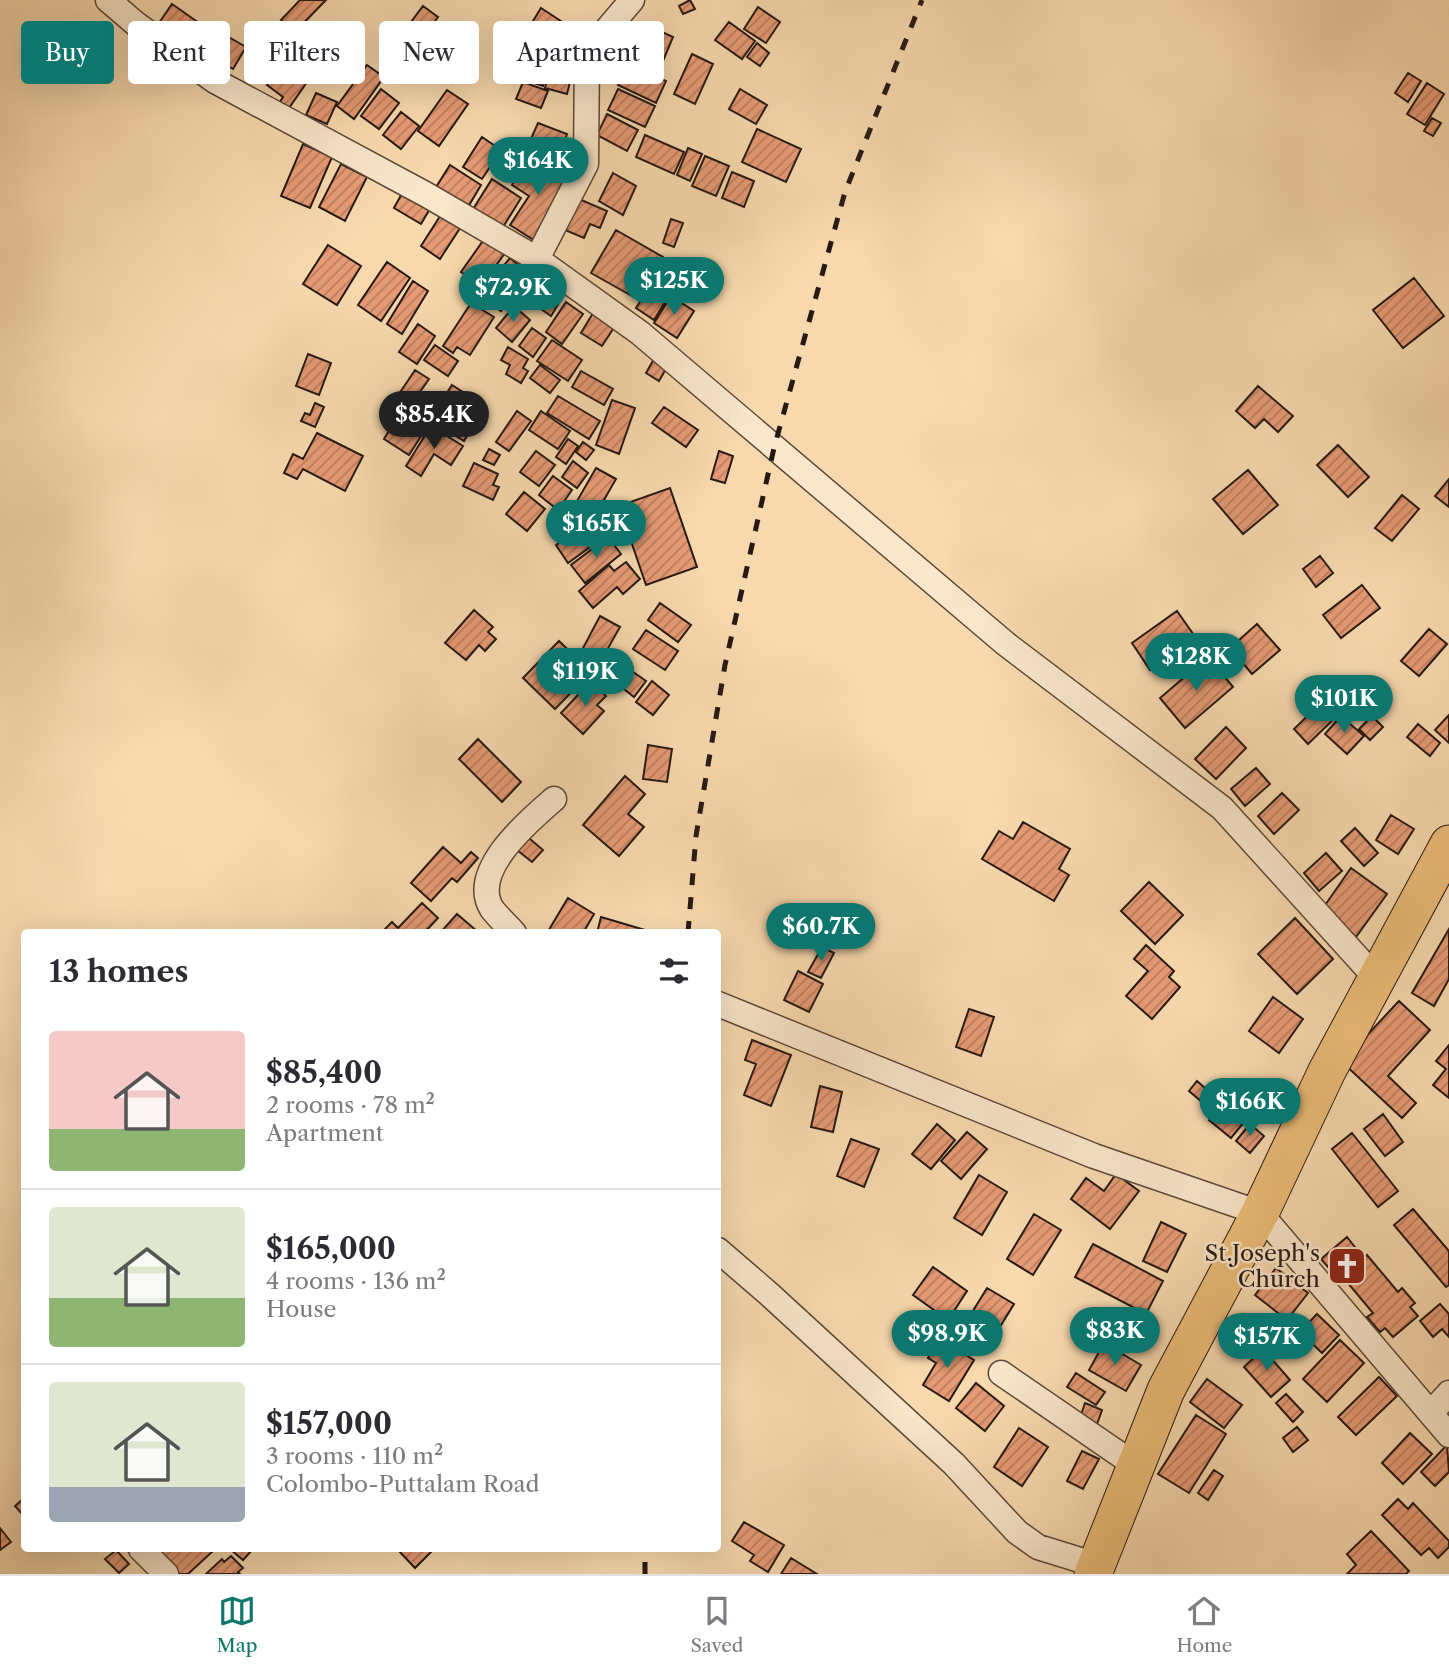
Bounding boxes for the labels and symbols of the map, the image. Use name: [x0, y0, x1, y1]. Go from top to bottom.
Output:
pin: $164K: [489, 138, 587, 197]
pin: $125K: [625, 258, 723, 317]
pin: $72.9K: [456, 264, 570, 324]
pin: $85.4K: [377, 392, 491, 451]
pin: $165K: [547, 500, 645, 560]
pin: $128K: [1147, 634, 1245, 693]
pin: $119K: [536, 648, 634, 708]
pin: $101K: [1295, 676, 1393, 735]
pin: $60.7K: [764, 904, 878, 963]
pin: $166K: [1201, 1078, 1299, 1138]
place label: St.Joseph's Church: [1205, 1239, 1320, 1293]
church icon: St.Joseph's Church: [1326, 1245, 1368, 1287]
pin: $83K: [1074, 1308, 1156, 1367]
pin: $98.9K: [890, 1310, 1004, 1370]
pin: $157K: [1218, 1314, 1316, 1373]

